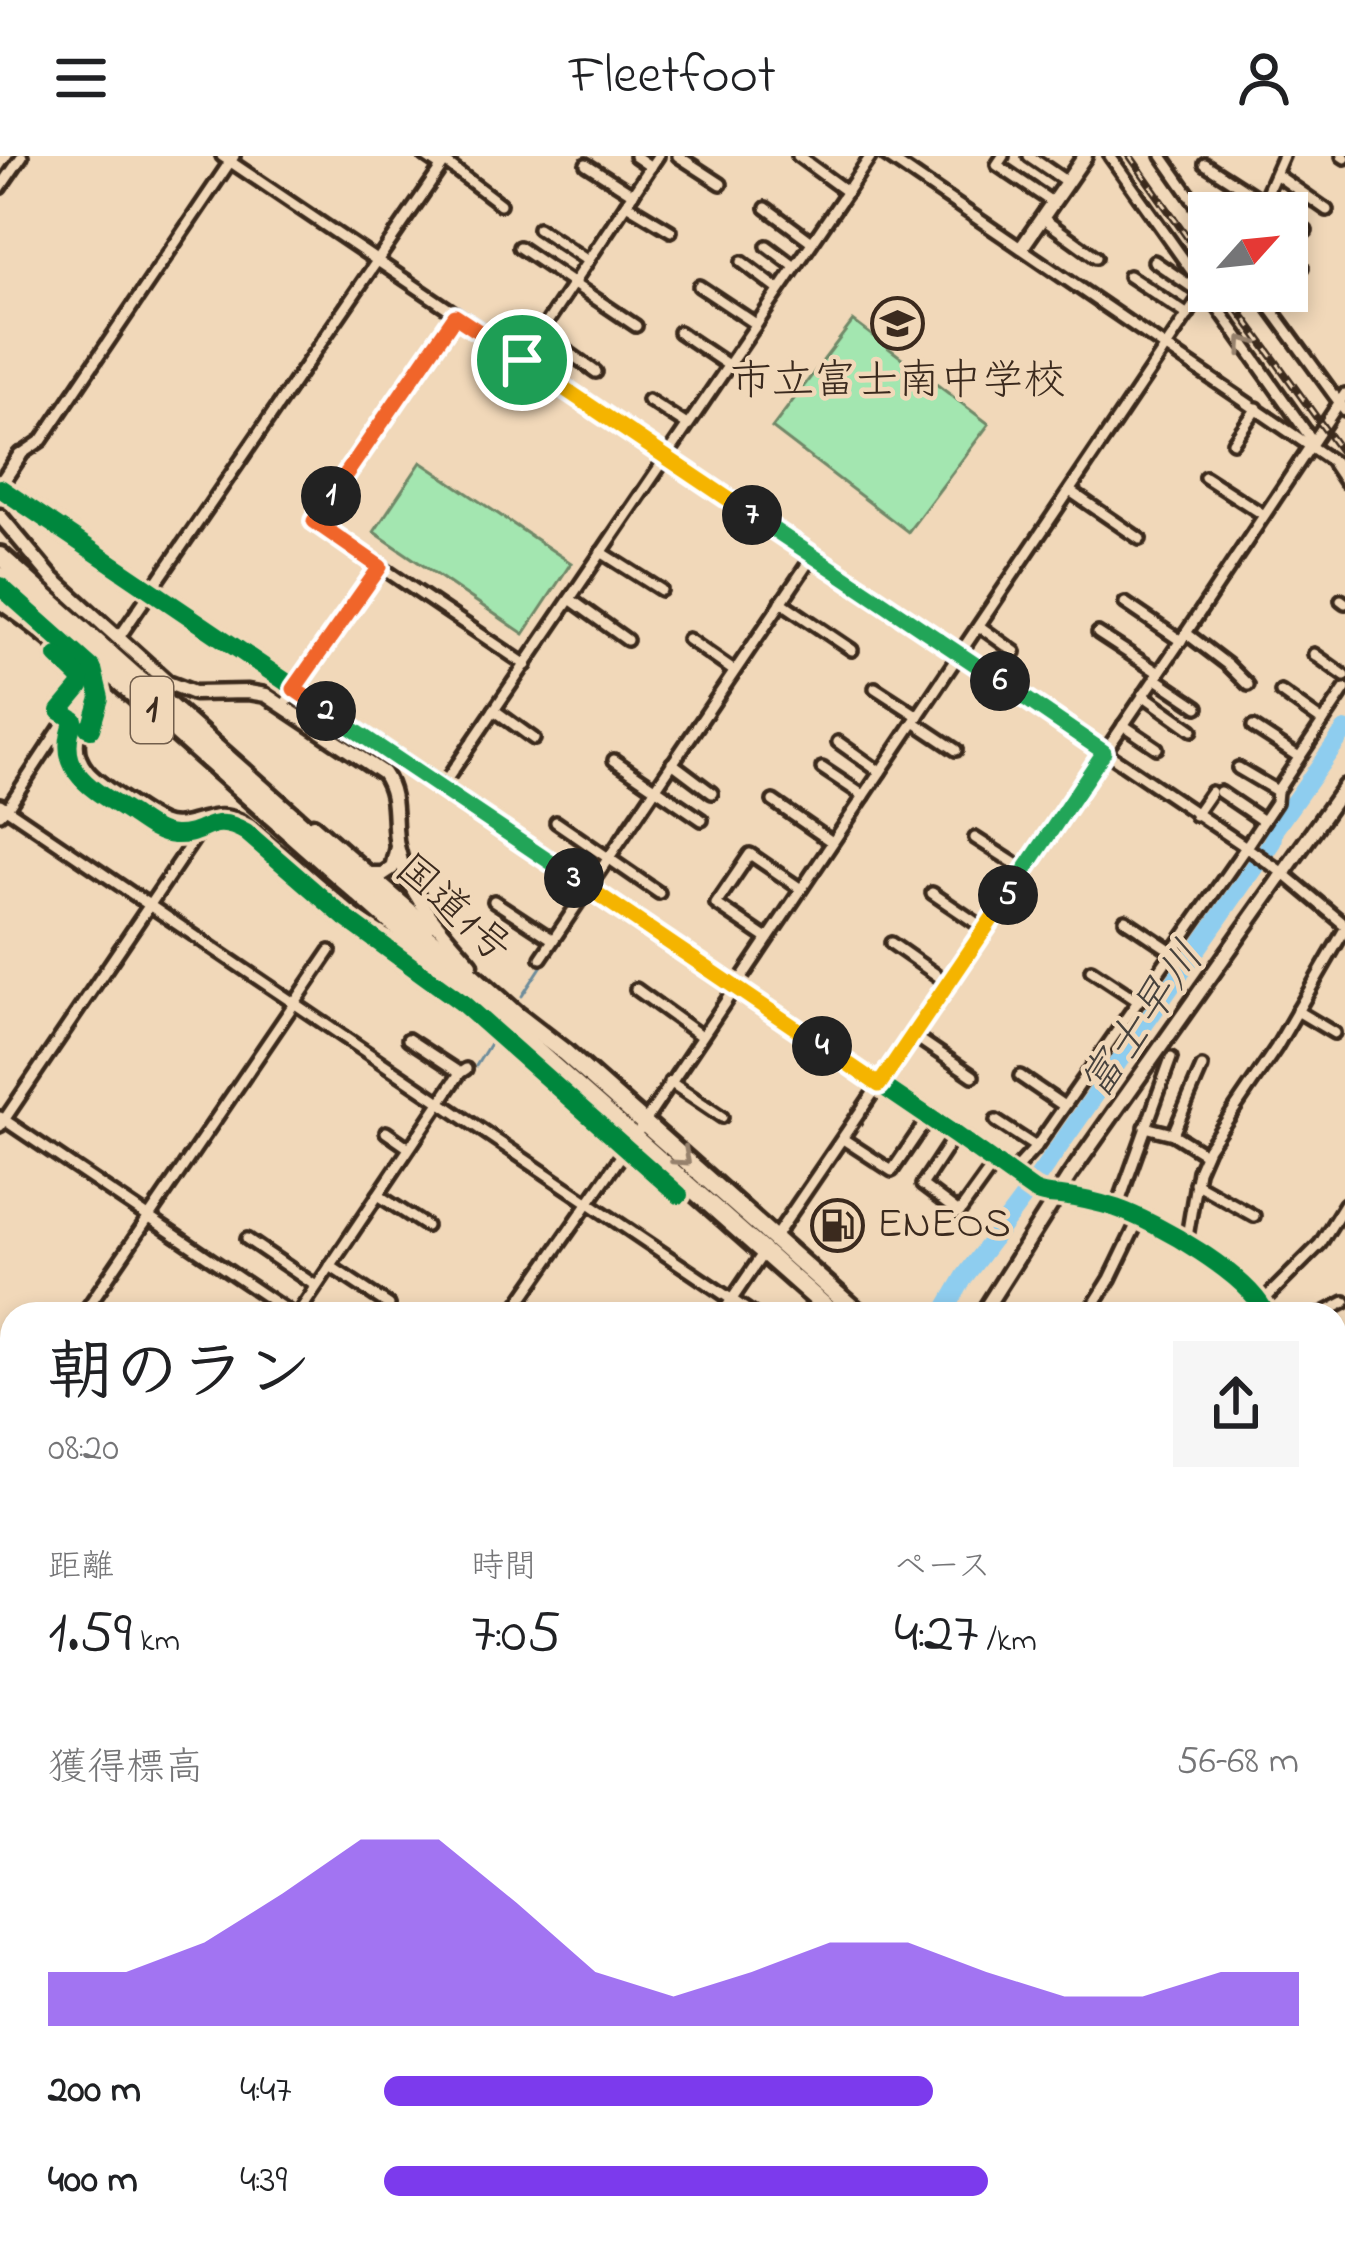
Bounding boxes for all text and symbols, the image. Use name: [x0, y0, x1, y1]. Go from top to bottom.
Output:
text: Fleetfoot: [569, 39, 776, 117]
icon: menu: [48, 45, 114, 111]
icon: person: [1231, 45, 1297, 111]
north arrow: [1188, 192, 1308, 312]
map controls: [1188, 192, 1308, 312]
school or university icon: 市立富士南中学校: [870, 295, 926, 351]
pin: [471, 309, 573, 411]
icon: arrive: [489, 327, 555, 393]
one-way arrow: [1237, 336, 1259, 358]
place label: 市立富士南中学校: [730, 352, 1066, 413]
pin: 1: [301, 466, 361, 526]
text: 1: [326, 472, 336, 520]
pin: 7: [722, 485, 782, 545]
text: 7: [745, 491, 759, 539]
pin: 6: [970, 651, 1030, 711]
text: 6: [993, 657, 1007, 705]
road number: 1: [131, 677, 173, 743]
pin: 2: [296, 681, 356, 741]
text: 2: [318, 687, 334, 735]
street label: 国道1号: [380, 841, 524, 979]
pin: 3: [544, 848, 604, 908]
text: 3: [567, 854, 581, 902]
pin: 5: [978, 865, 1038, 925]
text: 5: [999, 871, 1017, 919]
water label: 富士早川: [1065, 929, 1223, 1115]
pin: 4: [792, 1016, 852, 1076]
text: 4: [815, 1022, 829, 1070]
one-way arrow: [670, 1144, 691, 1165]
place label: ENEOS: [877, 1195, 1011, 1256]
fuel station icon: ENEOS: [810, 1197, 866, 1253]
text: 朝のラン: [48, 1328, 312, 1424]
button: share: [1173, 1341, 1299, 1467]
text: 08:20: [48, 1421, 119, 1478]
text: 距離: [48, 1544, 114, 1592]
text: 時間: [471, 1544, 537, 1592]
text: ペース: [894, 1544, 991, 1592]
text: 1.59: [48, 1592, 132, 1679]
text: 7:05: [471, 1592, 561, 1679]
text: 4:27: [894, 1592, 978, 1679]
text: km: [132, 1618, 180, 1666]
text: /km: [978, 1618, 1037, 1666]
text: 56–68 m: [1177, 1734, 1299, 1791]
text: 獲得標高: [48, 1741, 204, 1798]
text: 200 m: [48, 2063, 141, 2120]
text: 4:47: [240, 2063, 292, 2120]
text: 400 m: [48, 2153, 138, 2210]
text: 4:39: [240, 2153, 287, 2210]

